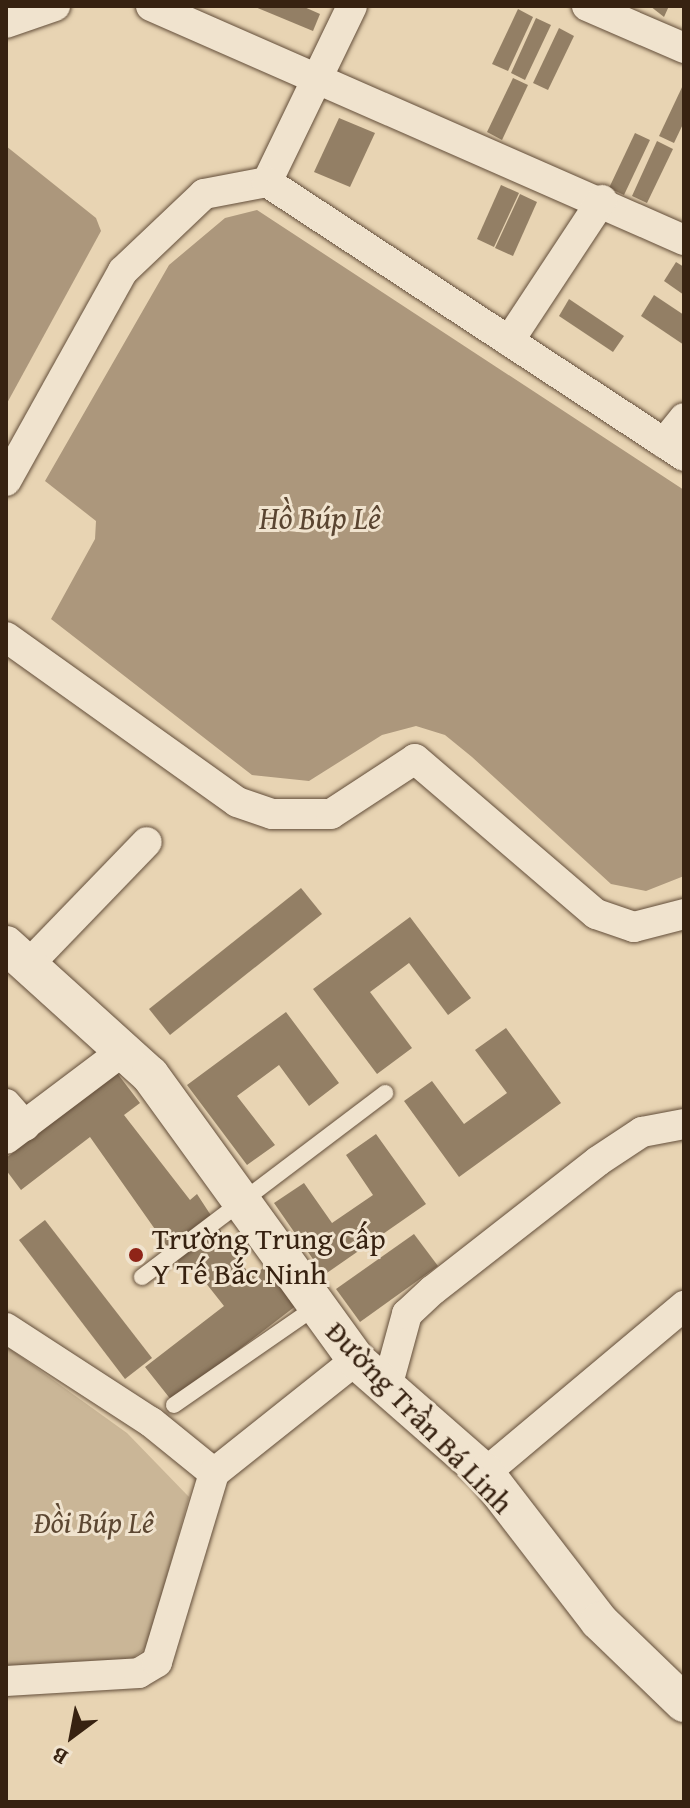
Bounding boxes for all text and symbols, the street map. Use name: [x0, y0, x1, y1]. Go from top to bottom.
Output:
water label: Hồ Búp Lê: [259, 499, 381, 537]
place label: Trường Trung Cấp Y Tế Bắc Ninh: [152, 1220, 386, 1290]
marker: Trường Trung Cấp Y Tế Bắc Ninh: [127, 1246, 145, 1264]
street label: Đường Trần Bá Linh: [319, 1313, 521, 1521]
park label: Đồi Búp Lê: [34, 1504, 154, 1540]
north arrow: [32, 1696, 112, 1776]
text: B: [45, 1739, 74, 1774]

